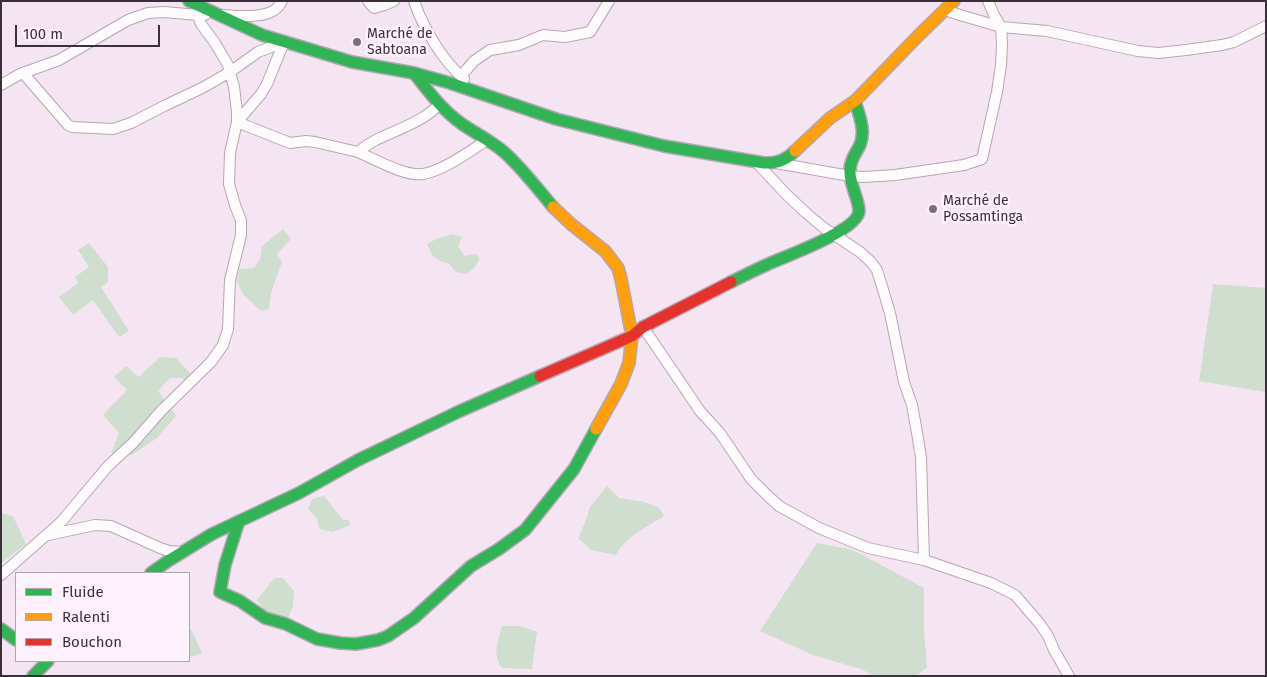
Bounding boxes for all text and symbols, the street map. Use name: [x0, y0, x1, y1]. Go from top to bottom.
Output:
scale bar: [18, 15, 162, 47]
text: 100 m: [23, 25, 63, 43]
place label: Marché de Sabtoana: [367, 26, 433, 58]
marker: Marché de Sabtoana: [351, 36, 363, 48]
place label: Marché de Possamtinga: [943, 193, 1023, 226]
marker: Marché de Possamtinga: [927, 203, 939, 215]
legend: [15, 572, 190, 662]
text: Fluide: [62, 583, 104, 601]
text: Ralenti: [62, 608, 110, 626]
text: Bouchon: [62, 633, 122, 651]

